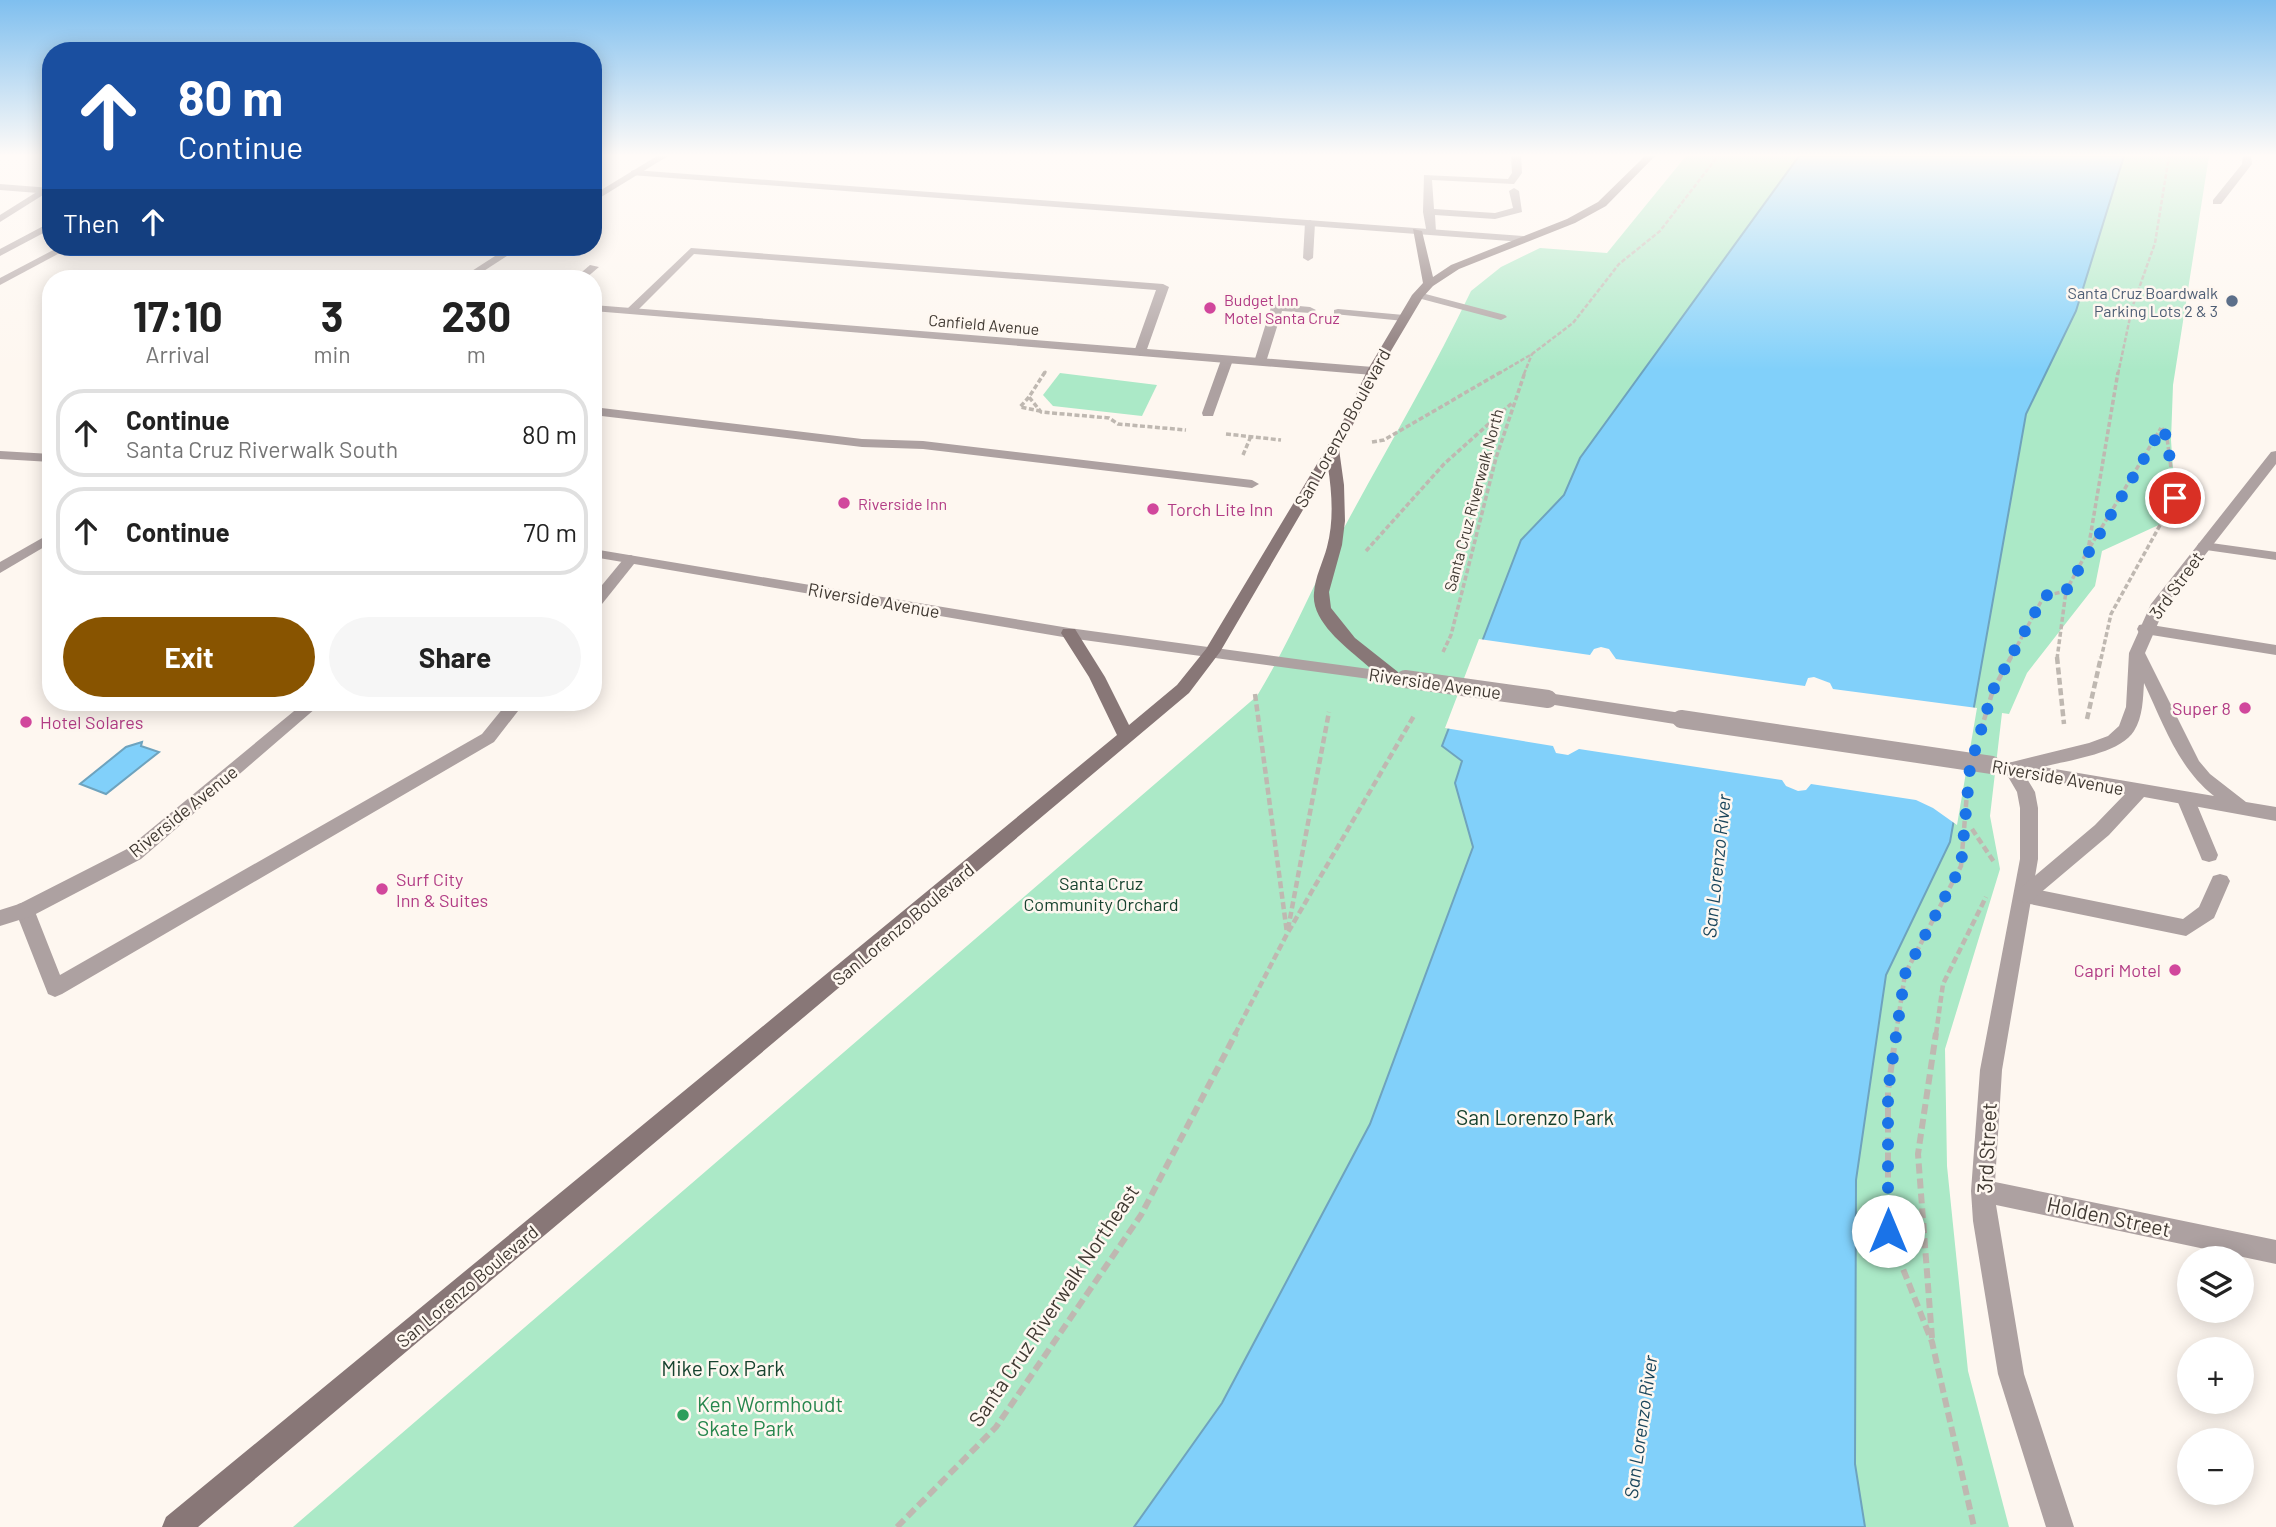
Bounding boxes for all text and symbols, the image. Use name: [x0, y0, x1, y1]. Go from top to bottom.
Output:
text: 80 m: [178, 67, 283, 126]
icon: ahead: [63, 70, 154, 161]
text: Continue: [178, 127, 303, 165]
icon: ahead: [134, 203, 172, 241]
text: Then: [63, 207, 120, 238]
place label: Santa Cruz Boardwalk Parking Lots 2 & 3: [2068, 283, 2218, 320]
text: 17:10: [133, 290, 223, 340]
text: 3: [321, 290, 343, 340]
text: 230: [442, 290, 511, 340]
place label: Budget Inn Motel Santa Cruz: [1224, 290, 1340, 327]
marker: Santa Cruz Boardwalk Parking Lots 2 & 3: [2224, 293, 2240, 309]
marker: Budget Inn Motel Santa Cruz: [1202, 300, 1218, 316]
street label: Canfield Avenue: [928, 310, 1040, 338]
text: Arrival: [146, 340, 210, 368]
text: min: [313, 340, 351, 368]
text: m: [467, 340, 486, 368]
street label: San Lorenzo Boulevard: [1289, 345, 1395, 511]
text: Continue: [126, 404, 230, 435]
street label: Santa Cruz Riverwalk North: [1439, 407, 1507, 593]
icon: ahead: [67, 414, 105, 452]
text: 80 m: [522, 418, 577, 449]
text: Santa Cruz Riverwalk South: [126, 435, 398, 463]
pin: [2145, 468, 2205, 528]
icon: arrive: [2156, 479, 2194, 517]
place label: Riverside Inn: [858, 494, 947, 513]
marker: Riverside Inn: [836, 495, 852, 511]
place label: Torch Lite Inn: [1167, 498, 1273, 520]
marker: Torch Lite Inn: [1145, 501, 1161, 517]
icon: ahead: [67, 512, 105, 550]
text: Continue: [126, 516, 230, 547]
text: 70 m: [523, 516, 577, 547]
street label: 3rd Street: [2144, 547, 2208, 623]
street label: Riverside Avenue: [806, 578, 942, 622]
button: Exit: [63, 617, 315, 697]
button: Share: [329, 617, 581, 697]
street label: Riverside Avenue: [1367, 663, 1503, 703]
place label: Super 8: [2172, 697, 2231, 719]
marker: Super 8: [2237, 700, 2253, 716]
place label: Hotel Solares: [40, 711, 143, 733]
marker: Hotel Solares: [18, 714, 34, 730]
street label: Riverside Avenue: [1990, 755, 2126, 799]
street label: Riverside Avenue: [124, 760, 242, 862]
water label: San Lorenzo River: [1697, 792, 1735, 939]
street label: San Lorenzo Boulevard: [828, 858, 978, 990]
place label: Surf City Inn & Suites: [396, 868, 488, 911]
park label: Santa Cruz Community Orchard: [1023, 872, 1179, 915]
marker: Surf City Inn & Suites: [374, 881, 390, 897]
place label: Capri Motel: [2074, 959, 2161, 981]
marker: Capri Motel: [2167, 962, 2183, 978]
street label: 3rd Street: [1971, 1102, 2001, 1194]
park label: San Lorenzo Park: [1456, 1104, 1614, 1129]
street label: Santa Cruz Riverwalk Northeast: [963, 1179, 1143, 1431]
street label: Holden Street: [2045, 1191, 2173, 1241]
position arrow: [1851, 1194, 1925, 1268]
street label: San Lorenzo Boulevard: [392, 1220, 542, 1352]
map controls: [2177, 1246, 2254, 1505]
button: layers: [2177, 1246, 2254, 1323]
button: +: [2177, 1337, 2254, 1414]
water label: San Lorenzo River: [1619, 1353, 1662, 1500]
park label: Mike Fox Park: [661, 1355, 785, 1380]
place label: Ken Wormhoudt Skate Park: [697, 1391, 843, 1440]
marker: Ken Wormhoudt Skate Park: [675, 1407, 691, 1423]
button: −: [2177, 1428, 2254, 1505]

